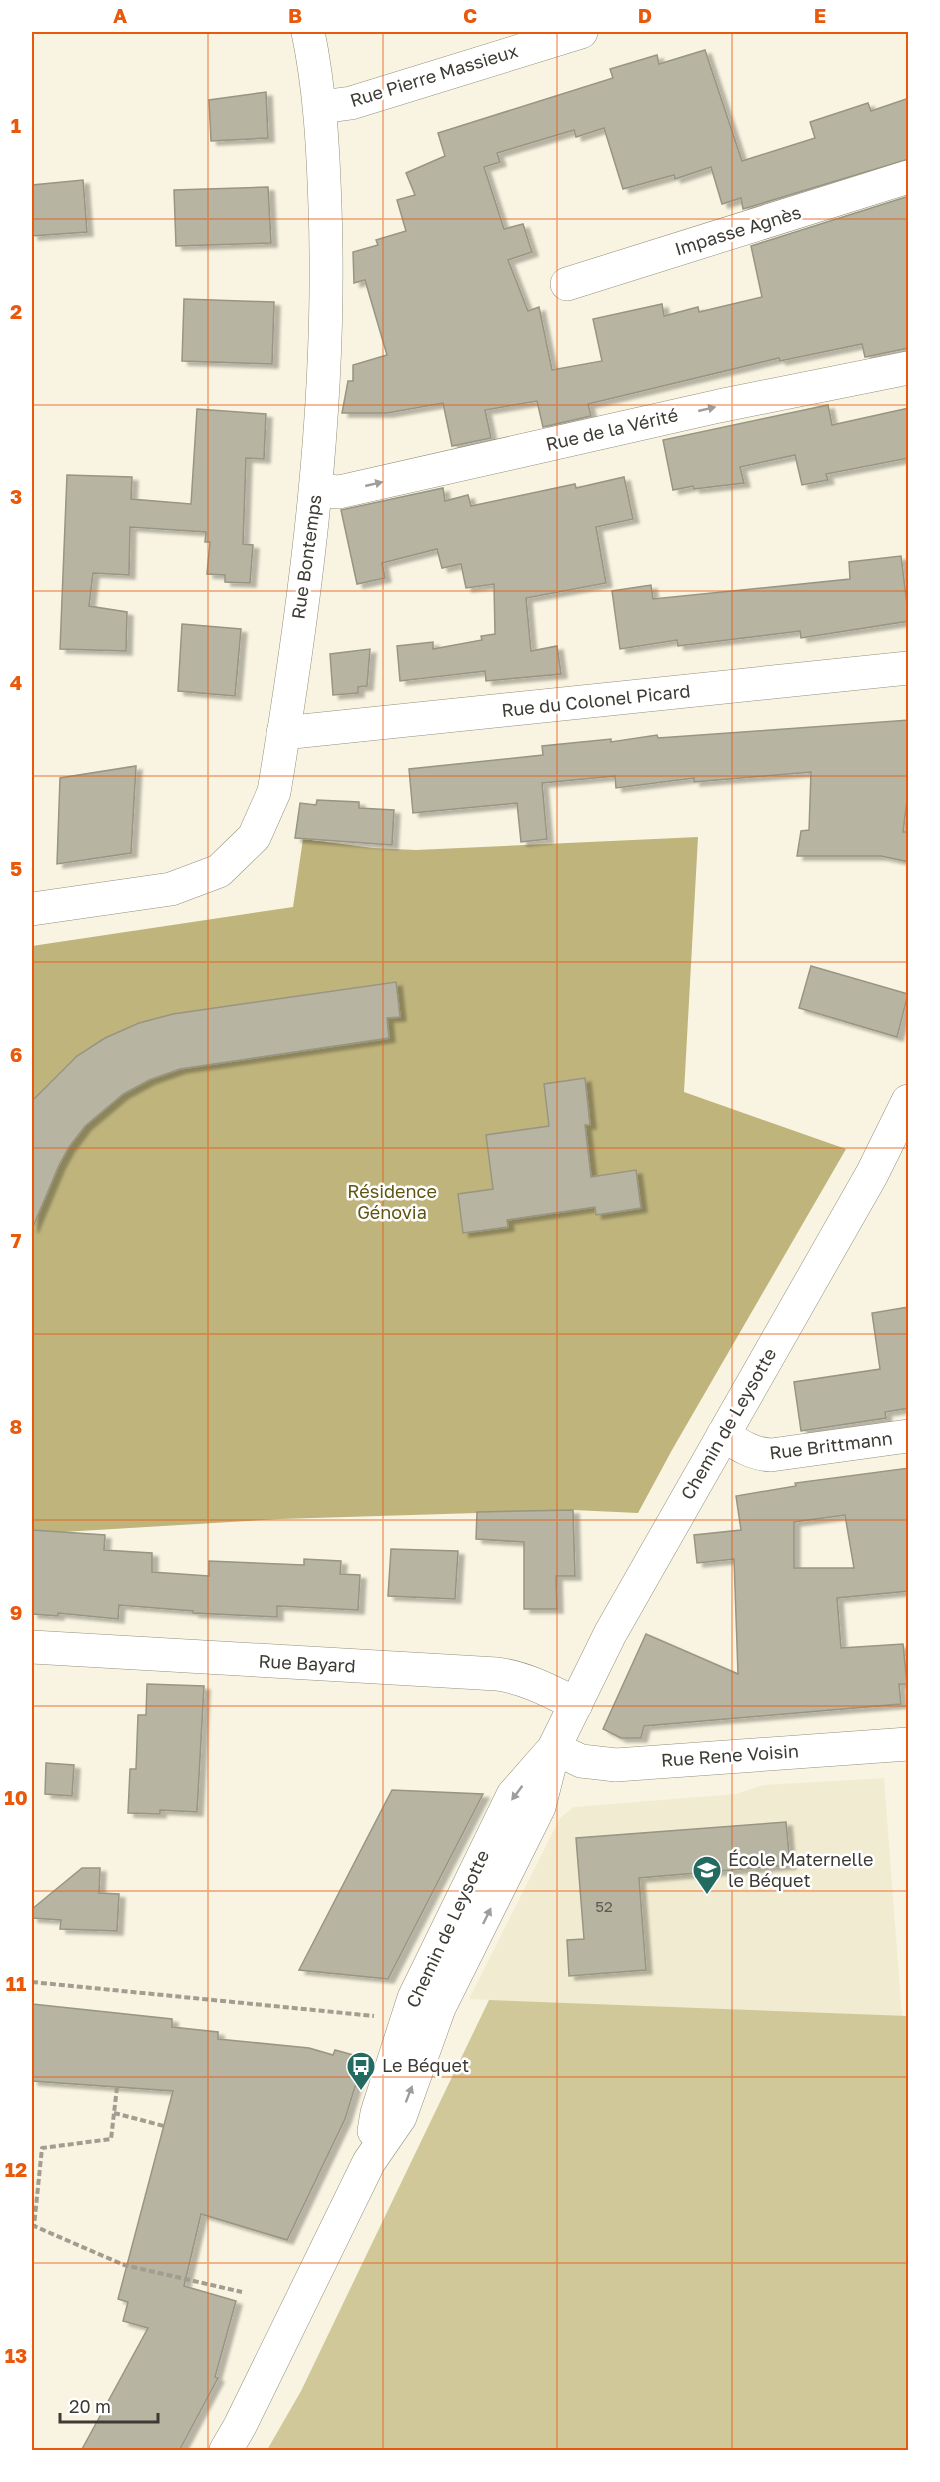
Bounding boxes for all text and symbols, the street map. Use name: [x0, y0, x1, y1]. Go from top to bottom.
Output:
text: A: [113, 3, 127, 27]
text: B: [288, 3, 302, 27]
text: C: [463, 3, 477, 27]
text: D: [638, 3, 652, 27]
text: E: [814, 3, 826, 27]
street label: Rue Pierre Massieux: [347, 39, 520, 111]
text: 1: [11, 113, 21, 137]
street label: Impasse Agnès: [672, 200, 803, 260]
text: 2: [10, 299, 22, 323]
street label: Rue de la Vérité: [544, 403, 680, 455]
one-way arrow: [698, 404, 717, 413]
one-way arrow: [364, 479, 383, 489]
text: 3: [10, 484, 22, 508]
street label: Rue Bontemps: [286, 493, 326, 621]
text: 4: [10, 670, 22, 694]
street label: Rue du Colonel Picard: [500, 679, 691, 721]
text: 5: [10, 856, 22, 880]
text: 6: [10, 1042, 22, 1066]
park label: Résidence Génovia: [347, 1180, 437, 1223]
text: 7: [11, 1228, 22, 1252]
street label: Chemin de Leysotte: [676, 1344, 780, 1503]
text: 8: [10, 1414, 22, 1438]
street label: Rue Brittmann: [768, 1427, 894, 1463]
text: 9: [10, 1600, 22, 1624]
street label: Rue Bayard: [258, 1649, 356, 1677]
street label: Rue Rene Voisin: [660, 1739, 800, 1771]
text: 10: [4, 1785, 28, 1809]
one-way arrow: [511, 1785, 523, 1800]
street label: Chemin de Leysotte: [401, 1846, 493, 2011]
place label: École Maternelle le Béquet: [728, 1848, 873, 1891]
school or university icon: École Maternelle le Béquet: [691, 1854, 723, 1896]
house number: 52: [595, 1897, 613, 1915]
one-way arrow: [482, 1907, 491, 1924]
text: 11: [6, 1971, 26, 1995]
bus stop icon: Le Béquet: [345, 2050, 377, 2092]
place label: Le Béquet: [382, 2054, 469, 2076]
one-way arrow: [404, 2085, 414, 2103]
text: 12: [5, 2157, 27, 2181]
text: 13: [5, 2343, 27, 2367]
scale bar: [60, 2386, 158, 2424]
text: 20 m: [69, 2395, 111, 2417]

